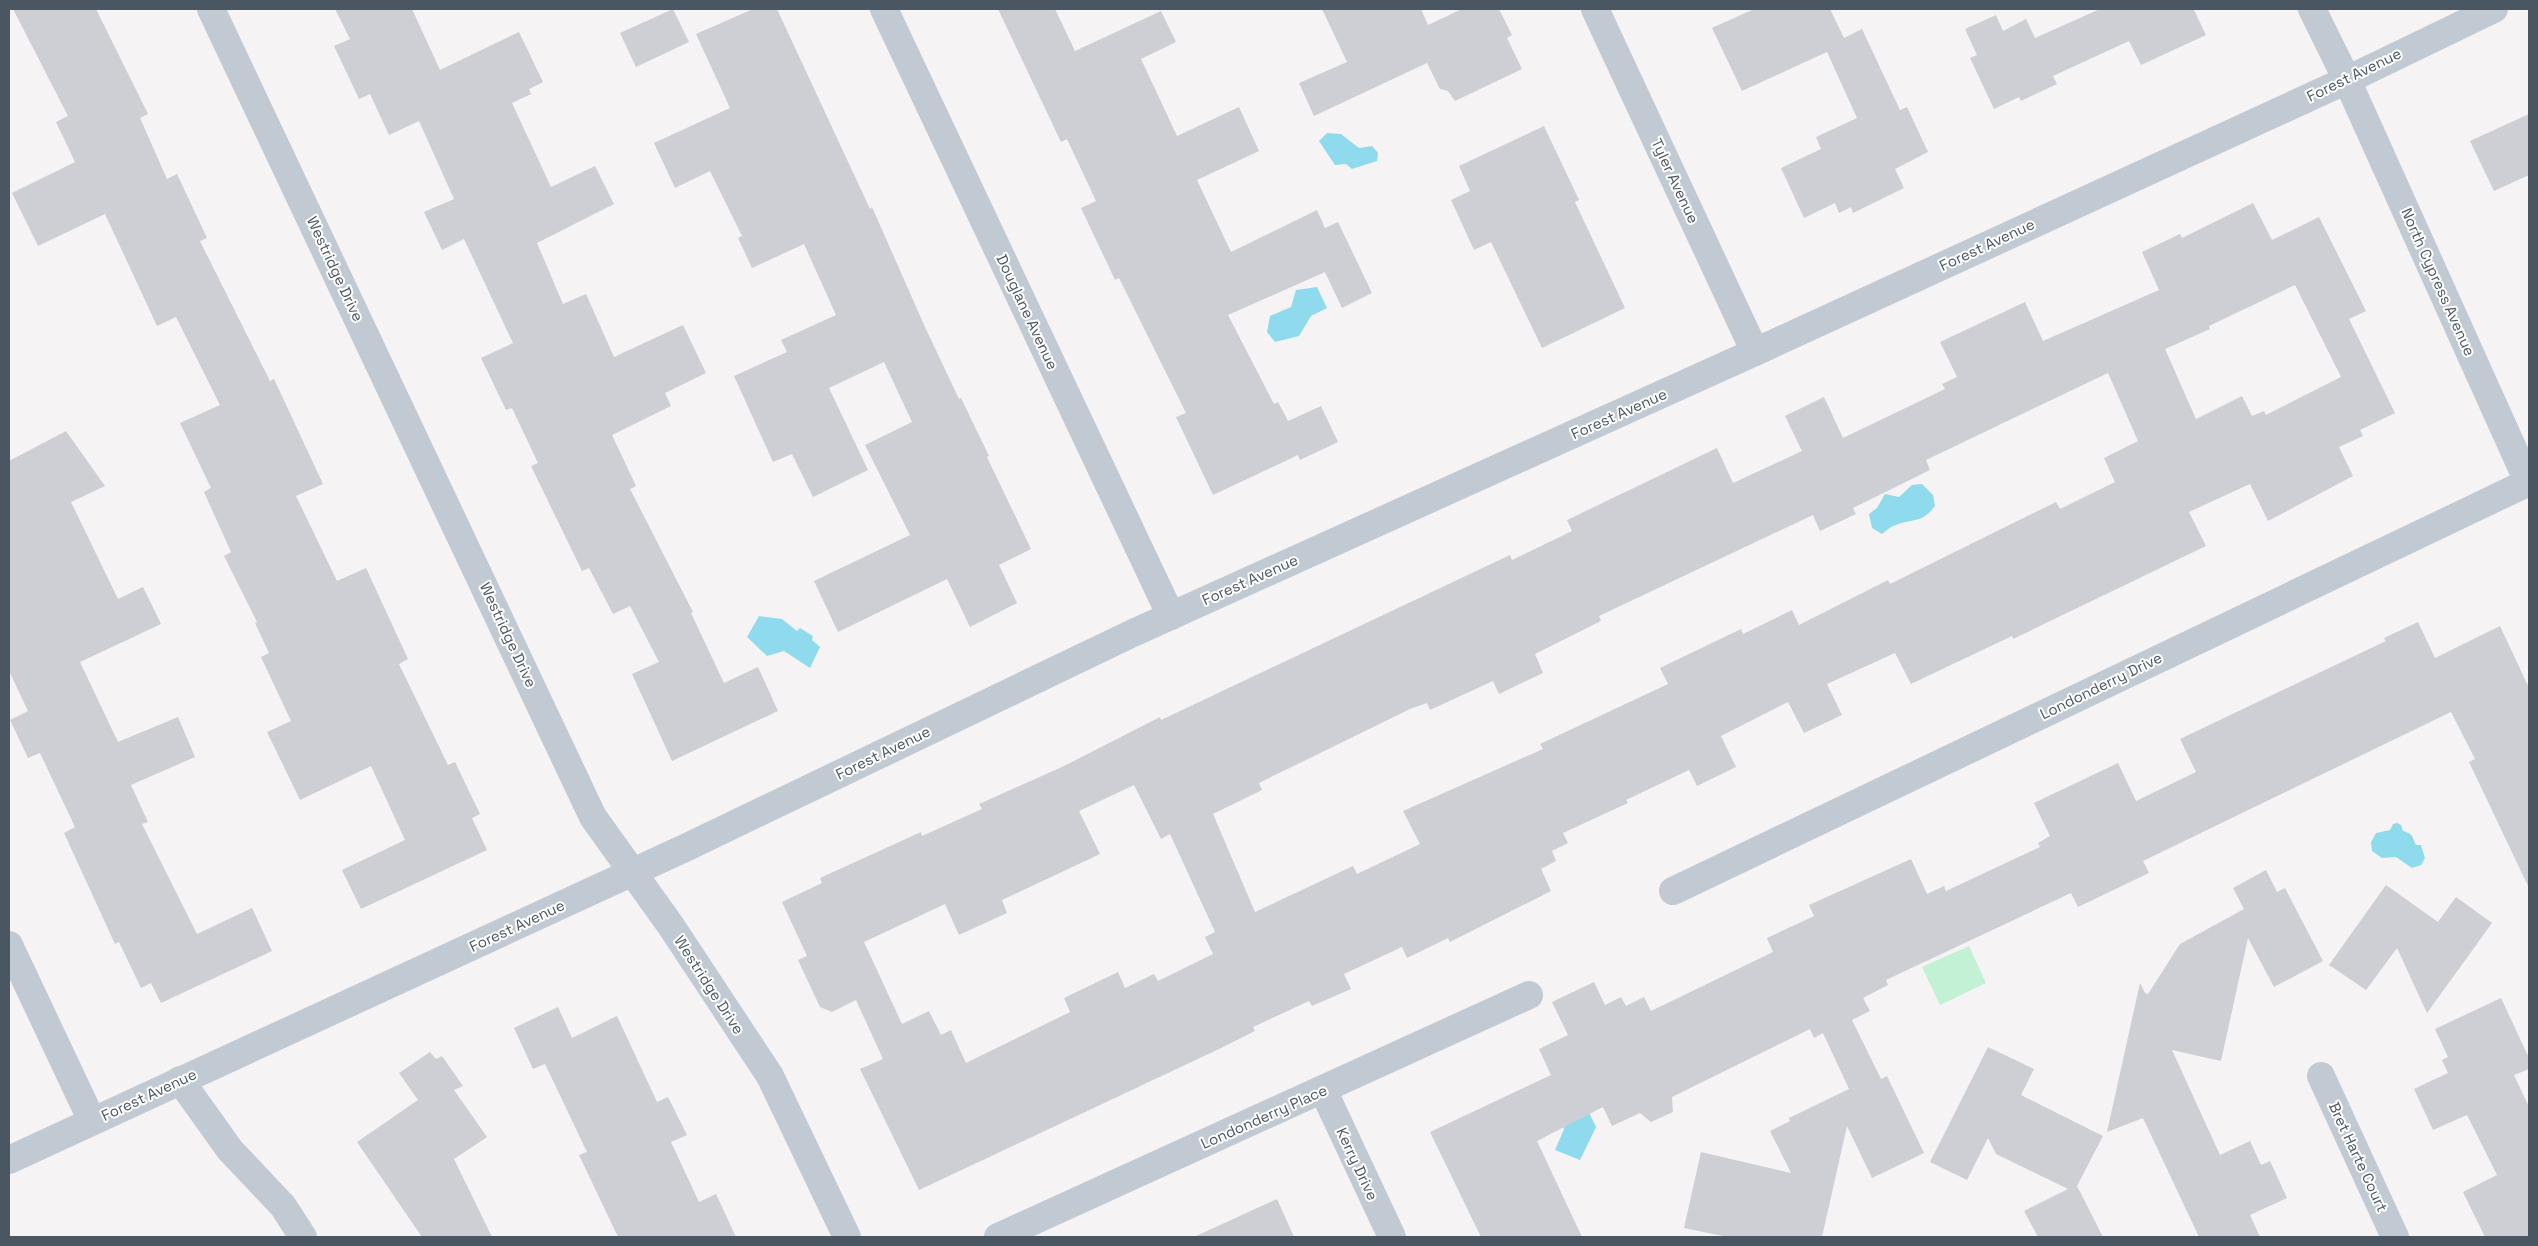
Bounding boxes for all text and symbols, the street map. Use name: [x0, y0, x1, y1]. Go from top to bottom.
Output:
street label: Forest Avenue: [2303, 43, 2404, 106]
street label: Tyler Avenue: [1647, 135, 1703, 226]
street label: North Cypress Avenue: [2397, 205, 2480, 359]
street label: Westridge Drive: [303, 213, 368, 324]
street label: Forest Avenue: [1936, 214, 2037, 275]
street label: Douglane Avenue: [992, 251, 1063, 373]
street label: Forest Avenue: [1568, 384, 1670, 443]
street label: Forest Avenue: [1199, 550, 1301, 609]
street label: Westridge Drive: [476, 579, 541, 690]
street label: Londonderry Drive: [2037, 648, 2165, 723]
street label: Forest Avenue: [832, 721, 933, 784]
street label: Forest Avenue: [466, 895, 567, 956]
street label: Westridge Drive: [670, 932, 748, 1038]
street label: Forest Avenue: [98, 1064, 199, 1125]
street label: Londonderry Place: [1198, 1080, 1330, 1153]
street label: Bret Harte Court: [2325, 1099, 2392, 1215]
street label: Kerry Drive: [1332, 1124, 1383, 1203]

